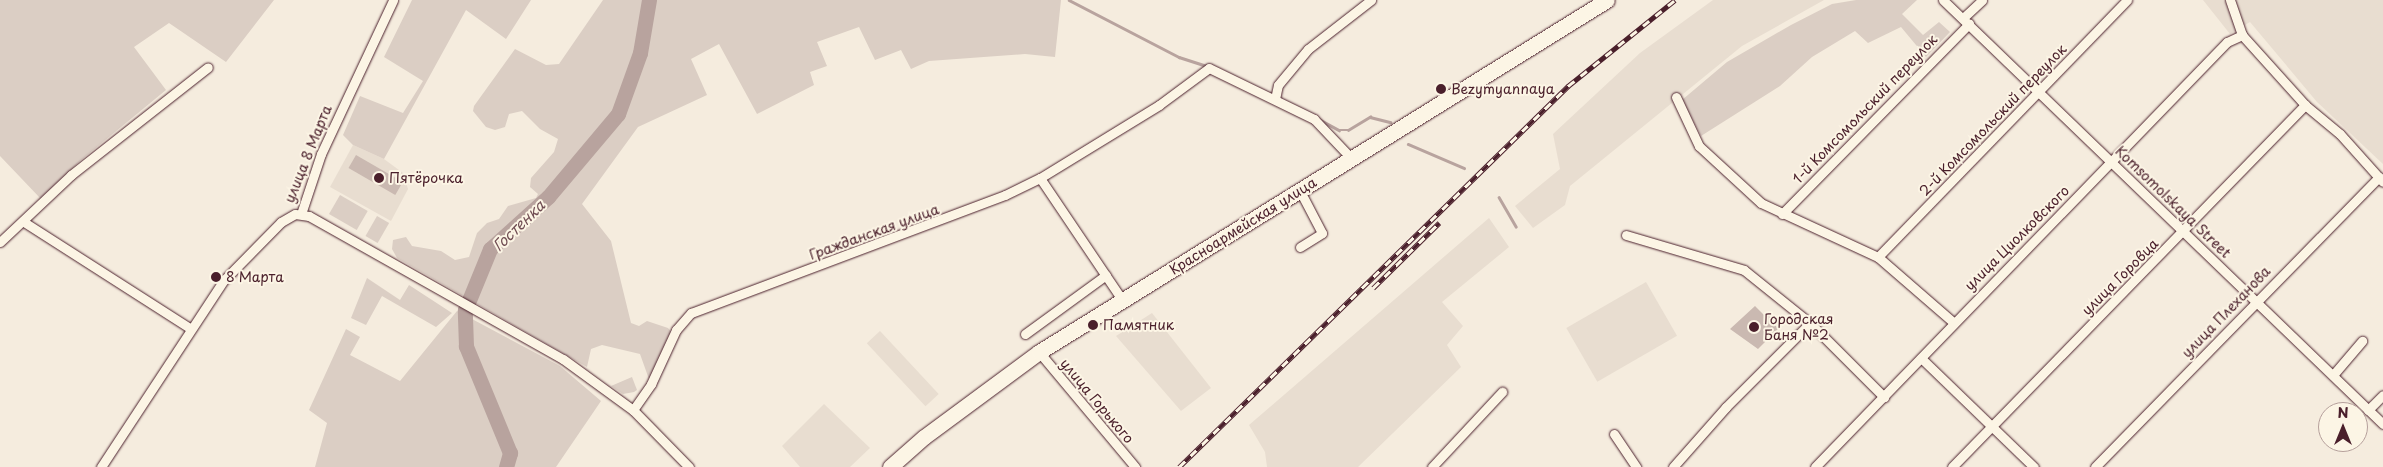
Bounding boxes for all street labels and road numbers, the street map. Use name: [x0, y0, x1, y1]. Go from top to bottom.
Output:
street label: 1-й Комсомольский переулок: [1789, 31, 1941, 187]
street label: 2-й Комсомольский переулок: [1916, 41, 2070, 199]
street label: улица 8 Марта: [281, 102, 335, 206]
street label: Komsomolskaya Street: [2112, 142, 2234, 262]
street label: Красноармейская улица: [1166, 174, 1320, 278]
street label: улица Циолковского: [1961, 182, 2073, 294]
street label: Гражданская улица: [806, 201, 942, 263]
street label: улица Горовца: [2078, 235, 2162, 319]
street label: улица Плеханова: [2178, 263, 2274, 361]
street label: улица Горького: [1056, 355, 1138, 447]

